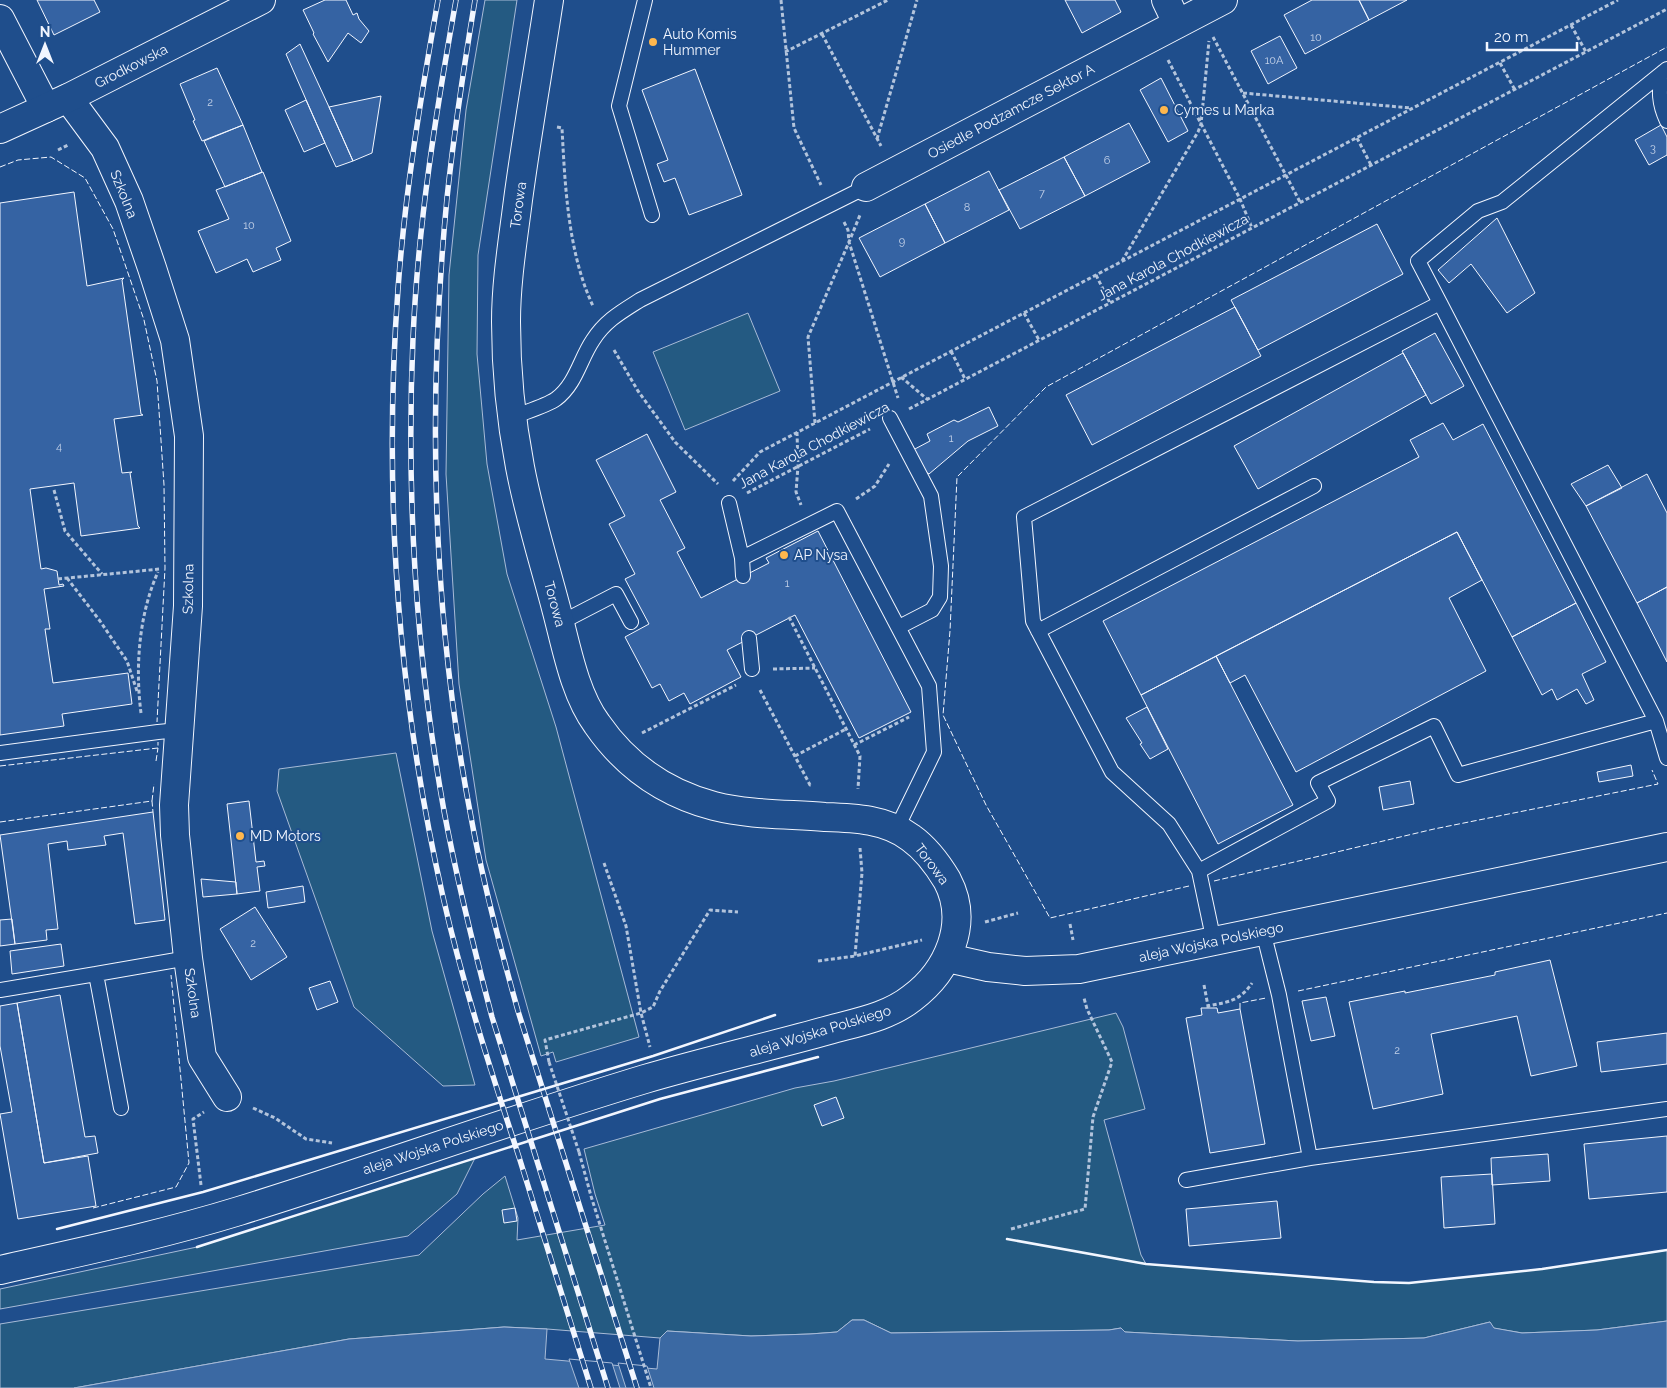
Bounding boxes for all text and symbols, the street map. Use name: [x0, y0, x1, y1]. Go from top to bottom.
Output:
north arrow: [20, 20, 70, 70]
scale bar: [1487, 20, 1577, 52]
text: N: [40, 24, 50, 40]
place label: Auto Komis Hummer: [663, 26, 737, 58]
text: 20 m: [1494, 28, 1529, 46]
house number: 10: [1310, 31, 1322, 44]
marker: Auto Komis Hummer: [647, 36, 659, 48]
street label: Grodkowska: [92, 41, 170, 91]
house number: 10A: [1265, 54, 1284, 67]
street label: Osiedle Podzamcze Sektor A: [925, 60, 1097, 162]
house number: 2: [207, 96, 213, 109]
place label: Cymes u Marka: [1174, 102, 1274, 118]
marker: Cymes u Marka: [1158, 104, 1170, 116]
house number: 3: [1650, 142, 1656, 155]
house number: 6: [1104, 154, 1111, 167]
street label: Szkolna: [107, 168, 141, 220]
street label: Torowa: [507, 181, 529, 229]
house number: 7: [1039, 187, 1045, 200]
house number: 8: [964, 201, 970, 214]
street label: Jana Karola Chodkiewicza: [1095, 210, 1251, 304]
house number: 10: [243, 219, 255, 232]
house number: 9: [899, 235, 905, 248]
street label: Jana Karola Chodkiewicza: [736, 398, 892, 492]
house number: 1: [949, 432, 954, 445]
house number: 4: [56, 440, 62, 453]
place label: AP Nysa: [794, 547, 848, 563]
marker: AP Nysa: [778, 549, 790, 561]
street label: Szkolna: [180, 564, 196, 614]
house number: 1: [785, 577, 790, 590]
street label: Torowa: [541, 579, 569, 629]
place label: MD Motors: [250, 828, 321, 844]
marker: MD Motors: [234, 830, 246, 842]
street label: Torowa: [911, 840, 953, 888]
street label: aleja Wojska Polskiego: [1137, 919, 1285, 965]
house number: 2: [250, 937, 256, 950]
street label: Szkolna: [182, 967, 204, 1019]
street label: aleja Wojska Polskiego: [747, 1002, 893, 1060]
house number: 2: [1394, 1044, 1400, 1057]
street label: aleja Wojska Polskiego: [361, 1117, 505, 1177]

